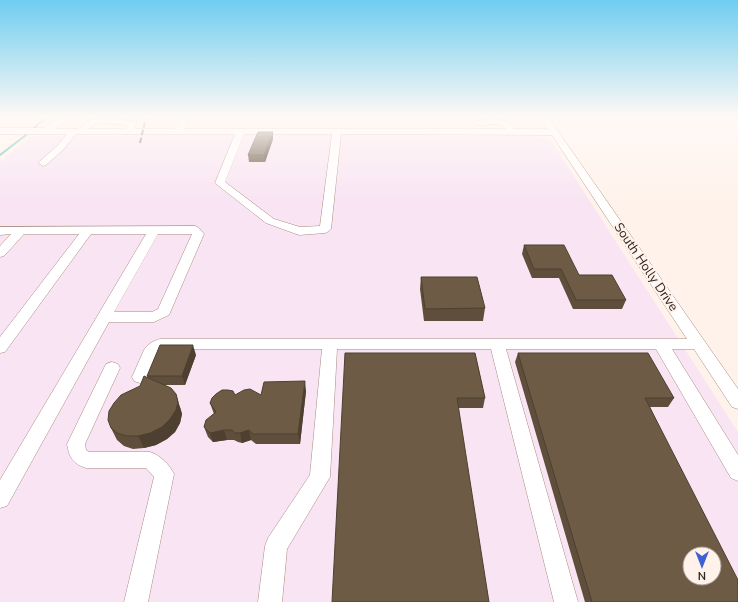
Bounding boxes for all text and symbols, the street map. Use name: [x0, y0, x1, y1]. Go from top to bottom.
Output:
street label: South Holly Drive: [610, 219, 682, 315]
north arrow: [682, 546, 722, 586]
text: N: [698, 568, 706, 583]

